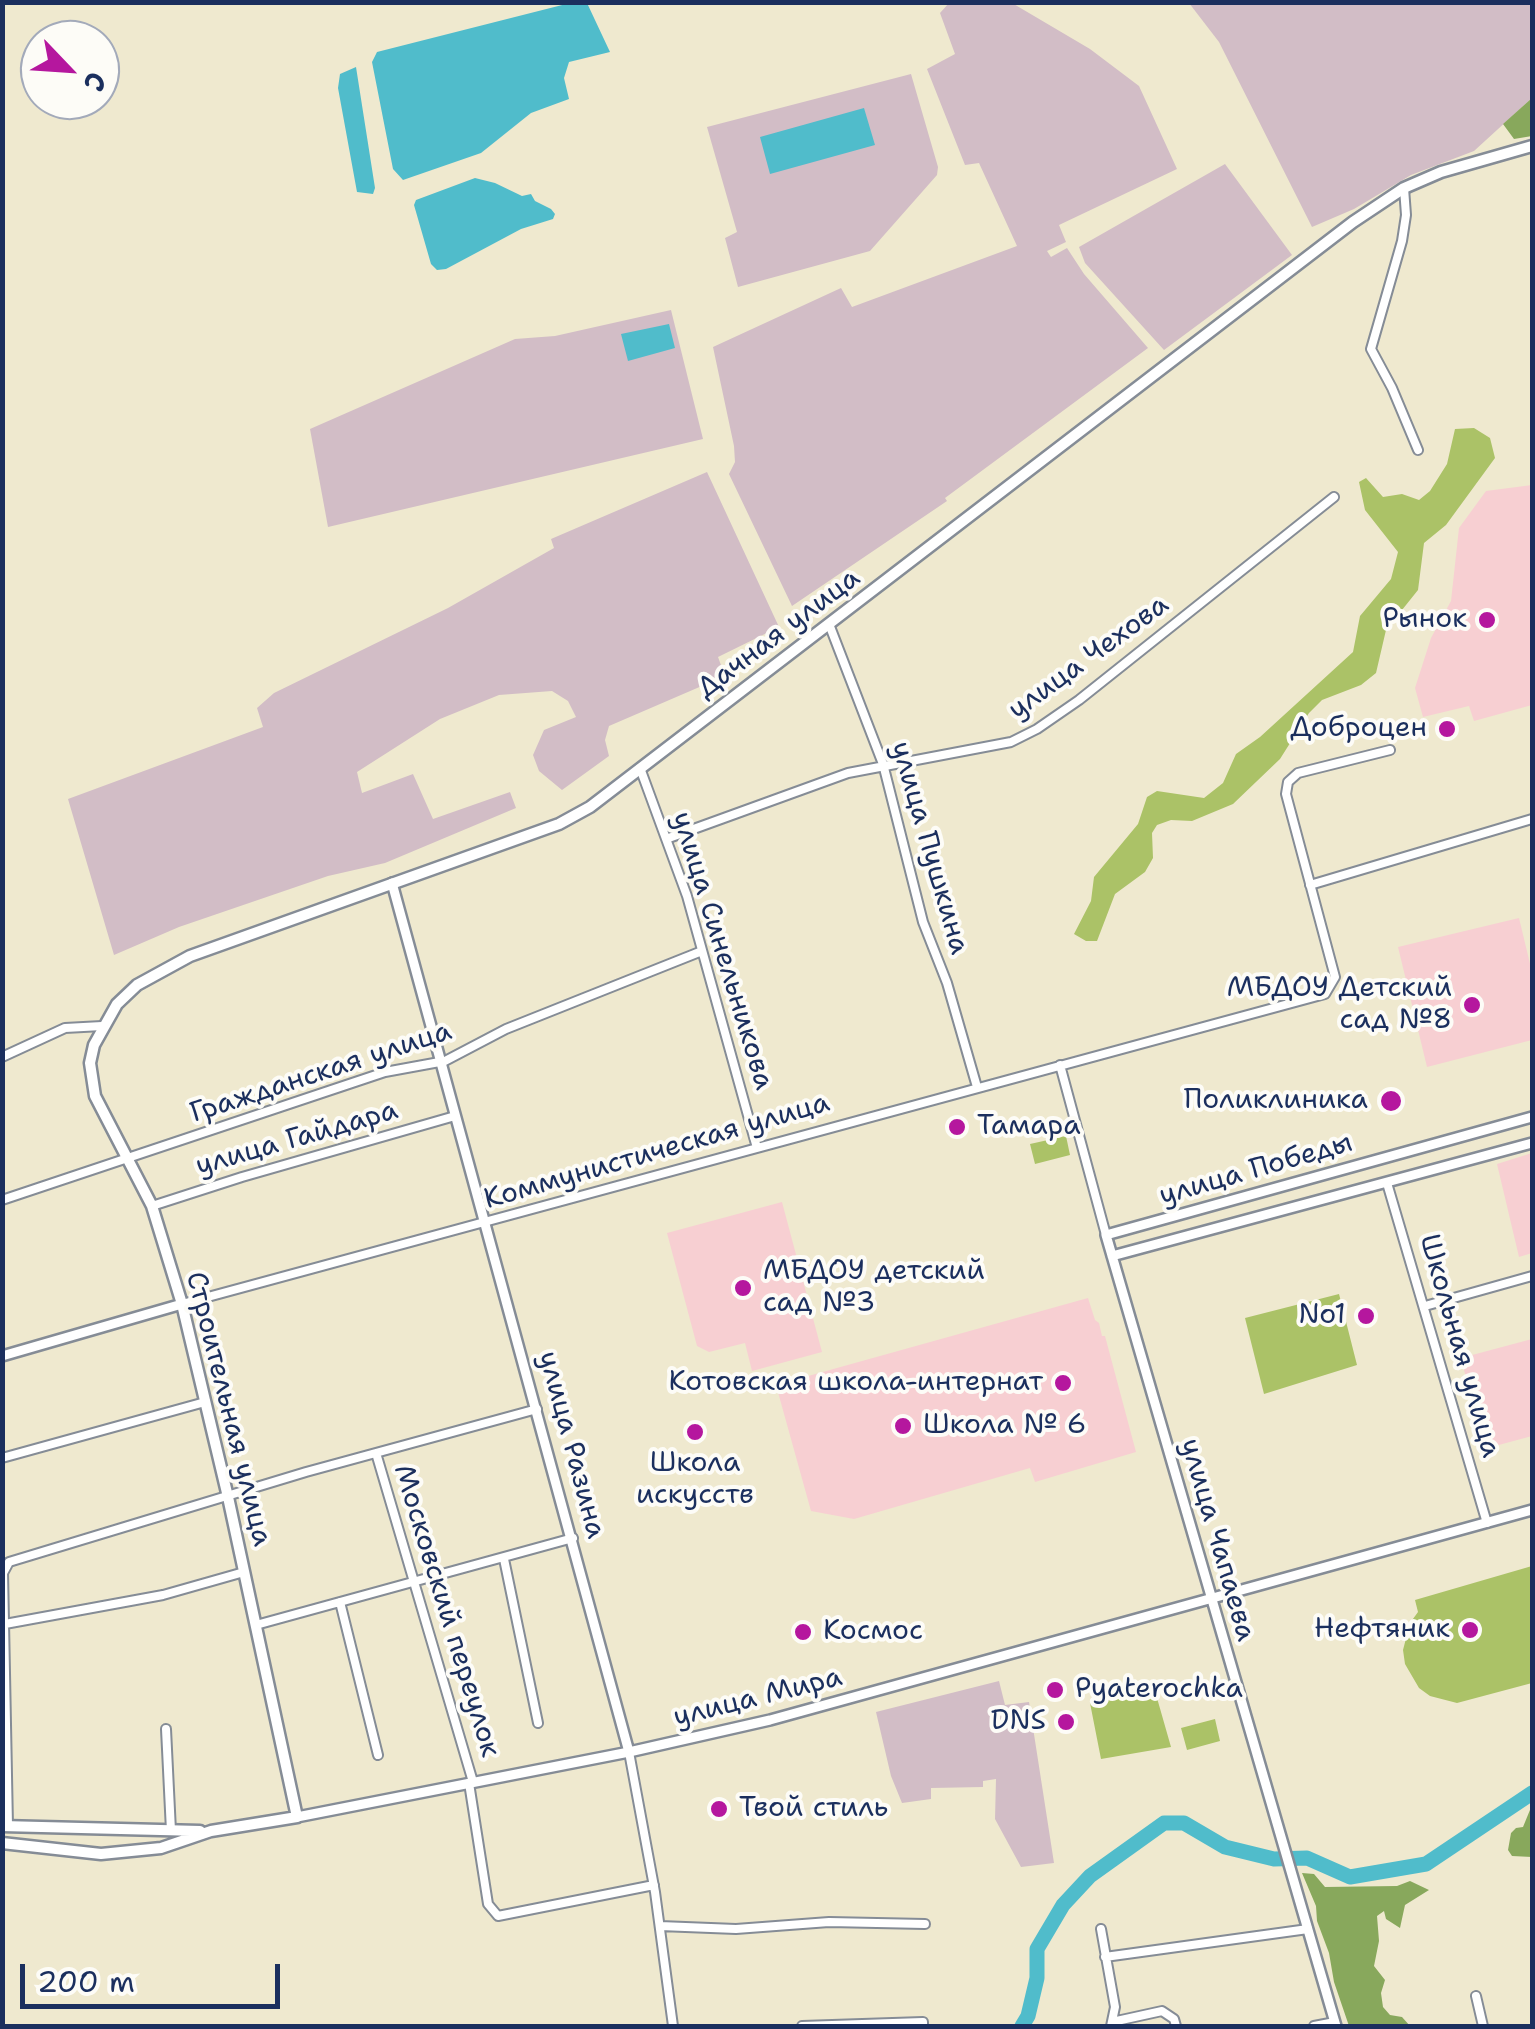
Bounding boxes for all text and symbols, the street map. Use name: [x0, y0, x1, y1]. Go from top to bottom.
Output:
north arrow: [20, 20, 120, 120]
text: С: [75, 66, 116, 98]
street label: Дачная улица: [691, 562, 867, 706]
street label: улица Чехова: [1002, 589, 1176, 727]
place label: Рынок: [1382, 603, 1467, 637]
marker: Рынок: [1476, 609, 1498, 631]
place label: Доброцен: [1290, 712, 1427, 746]
marker: Доброцен: [1436, 718, 1458, 740]
street label: улица Пушкина: [883, 738, 975, 958]
street label: улица Синельникова: [664, 808, 780, 1094]
place label: МБДОУ Детский сад №8: [1227, 972, 1452, 1038]
marker: МБДОУ Детский сад №8: [1461, 994, 1483, 1016]
street label: Гражданская улица: [186, 1015, 456, 1131]
place label: Поликлиника: [1184, 1084, 1368, 1118]
street label: Коммунистическая улица: [480, 1087, 834, 1217]
marker: Поликлиника: [1378, 1088, 1404, 1114]
street label: улица Гайдара: [192, 1094, 402, 1184]
place label: Тамара: [977, 1110, 1081, 1144]
marker: Тамара: [946, 1116, 968, 1138]
street label: улица Победы: [1156, 1126, 1356, 1214]
street label: Школьная улица: [1411, 1231, 1507, 1461]
place label: МБДОУ детский сад №3: [763, 1255, 985, 1321]
street label: Строительная улица: [178, 1268, 278, 1550]
marker: МБДОУ детский сад №3: [732, 1277, 754, 1299]
place label: No1: [1298, 1299, 1346, 1333]
marker: No1: [1355, 1305, 1377, 1327]
street label: улица Разина: [530, 1348, 612, 1542]
place label: Котовская школа-интернат: [669, 1366, 1043, 1400]
marker: Котовская школа-интернат: [1052, 1372, 1074, 1394]
place label: Школа № 6: [923, 1409, 1086, 1443]
marker: Школа № 6: [892, 1415, 914, 1437]
marker: Школа искусств: [684, 1421, 706, 1443]
street label: улица Чапаева: [1172, 1435, 1262, 1645]
place label: Школа искусств: [636, 1447, 754, 1513]
street label: Московский переулок: [385, 1461, 507, 1761]
place label: Нефтяник: [1314, 1613, 1450, 1647]
place label: Космос: [823, 1615, 923, 1649]
marker: Нефтяник: [1459, 1619, 1481, 1641]
marker: Космос: [792, 1621, 814, 1643]
street label: улица Мира: [670, 1661, 846, 1735]
place label: Pyaterochka: [1075, 1673, 1243, 1707]
marker: Pyaterochka: [1044, 1679, 1066, 1701]
place label: DNS: [991, 1705, 1046, 1739]
marker: DNS: [1055, 1711, 1077, 1733]
place label: Твой стиль: [739, 1792, 888, 1826]
marker: Твой стиль: [708, 1798, 730, 1820]
scale bar: [25, 1944, 285, 2006]
text: 200 m: [37, 1961, 135, 2002]

